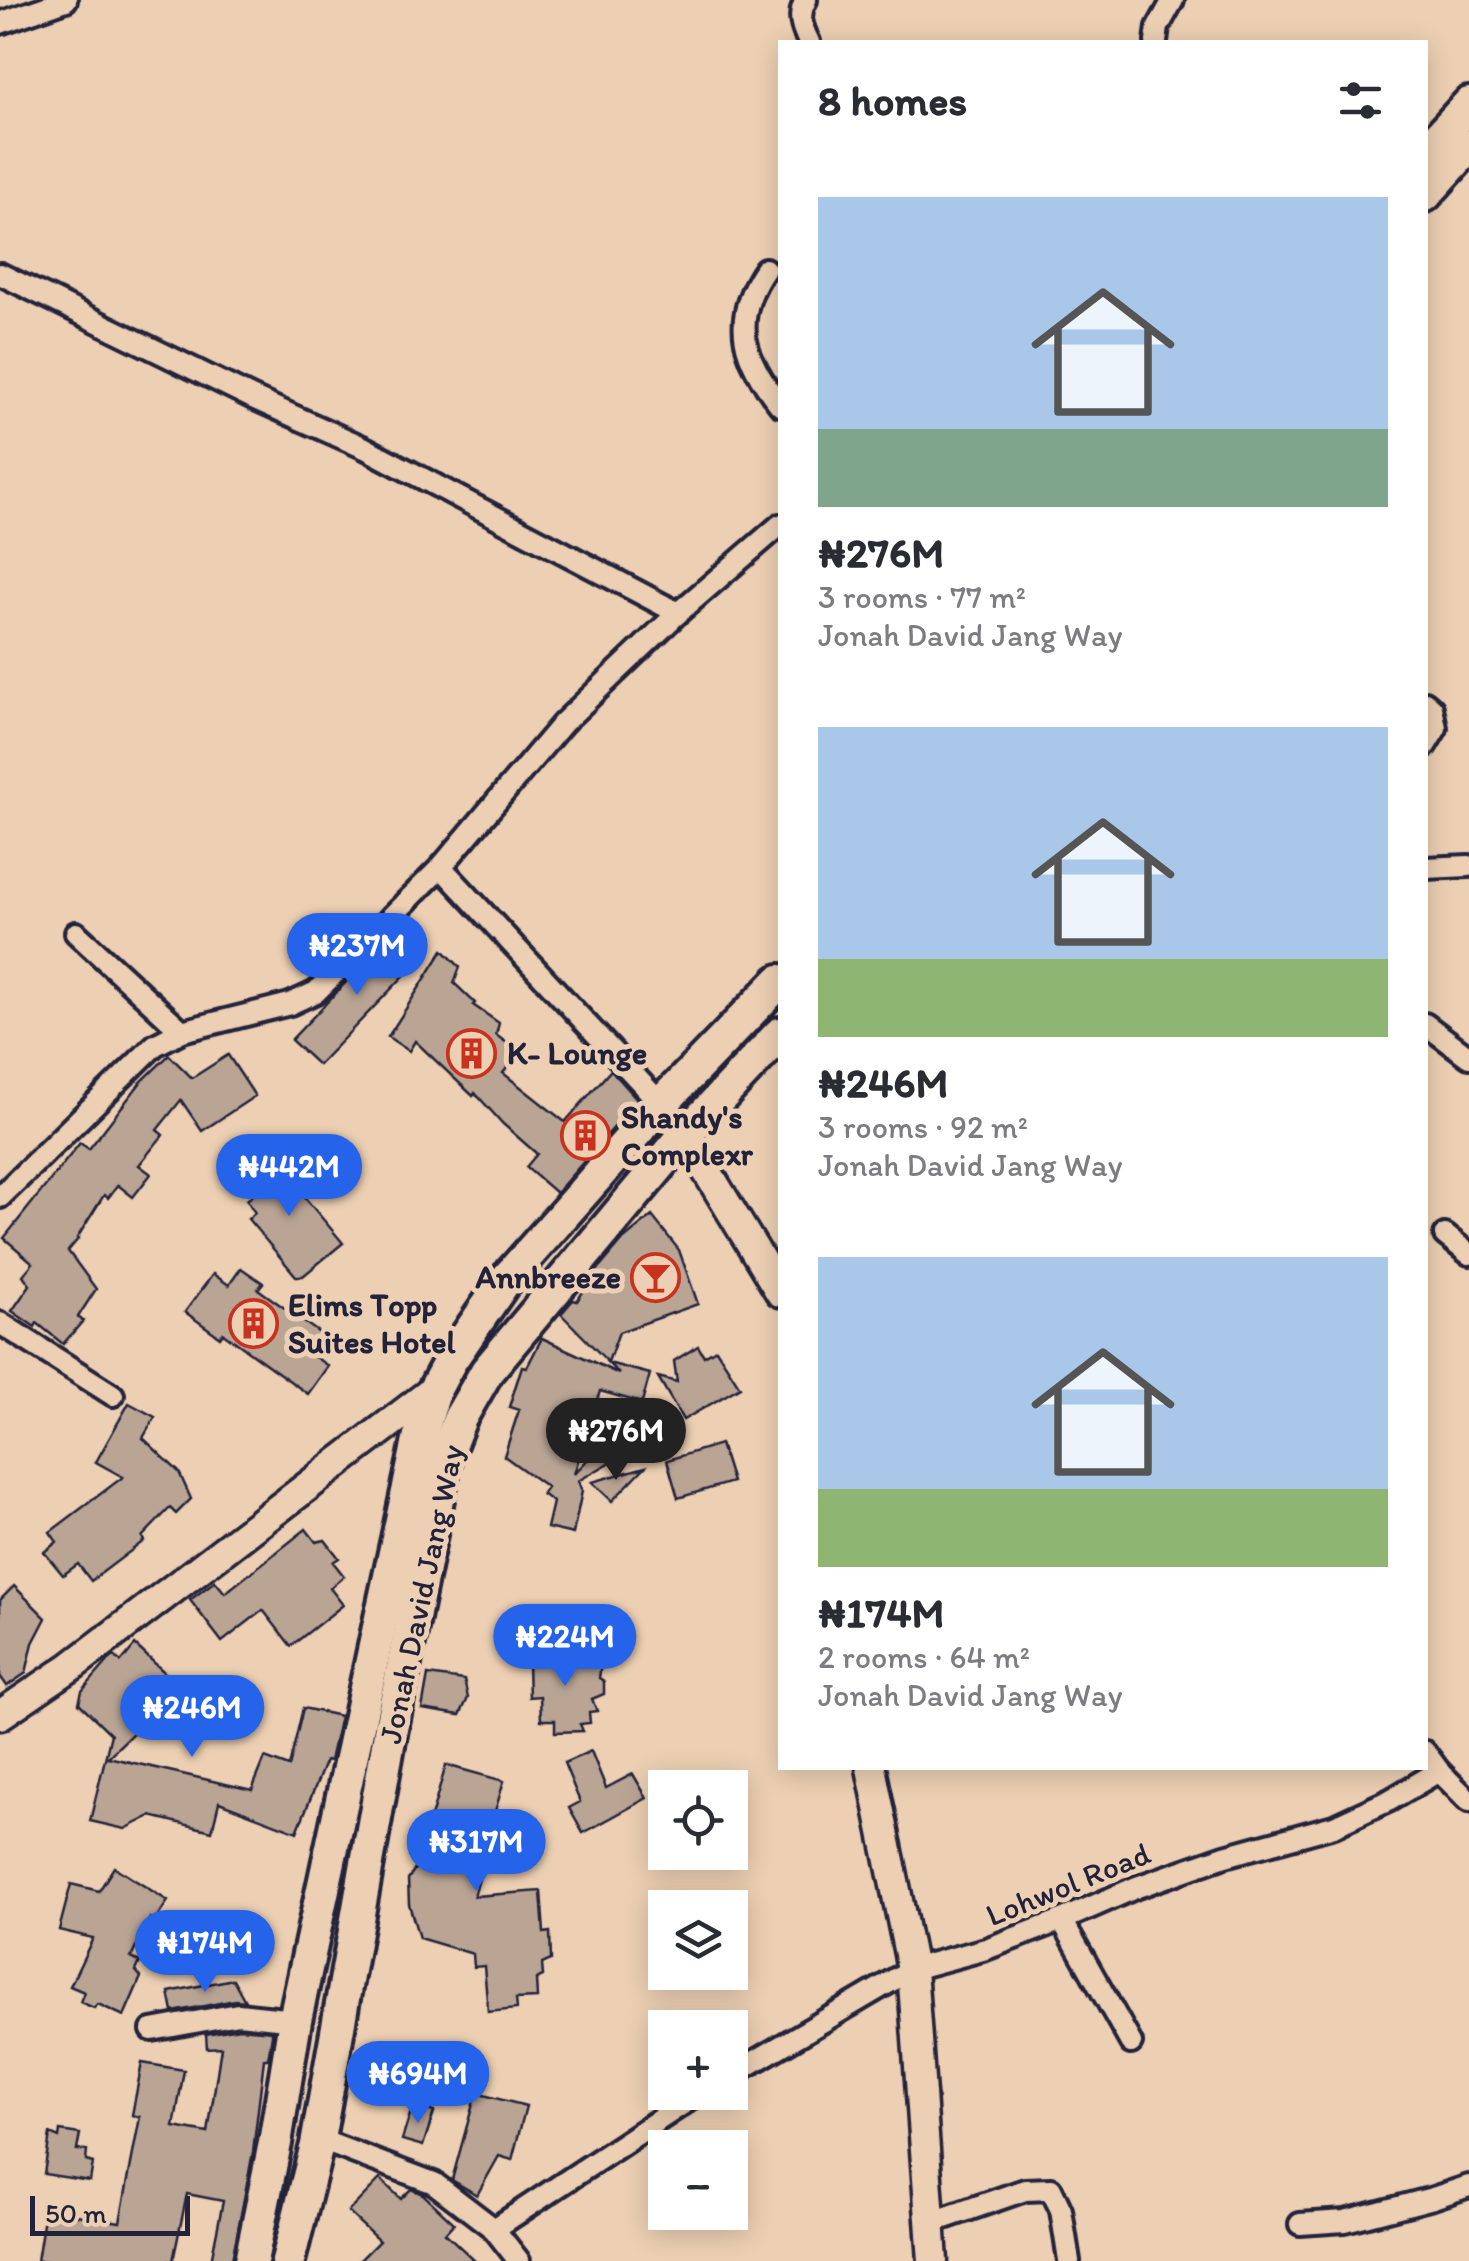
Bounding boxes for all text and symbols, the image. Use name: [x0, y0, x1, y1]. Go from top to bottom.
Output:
icon: filters: [1333, 73, 1388, 128]
text: 8 homes: [818, 75, 967, 126]
icon: home: [1013, 262, 1193, 442]
text: ₦276M: [818, 527, 944, 578]
text: 3 rooms · 77 m²: [818, 578, 1026, 616]
text: Jonah David Jang Way: [818, 616, 1123, 654]
icon: home: [1013, 792, 1193, 972]
pin: ₦237M: [287, 913, 427, 998]
text: ₦237M: [309, 926, 405, 964]
building icon: K- Lounge: [446, 1027, 498, 1079]
place label: K- Lounge: [507, 1034, 647, 1072]
text: ₦246M: [818, 1057, 949, 1108]
place label: Shandy's Complexr: [621, 1098, 754, 1173]
text: 3 rooms · 92 m²: [818, 1108, 1028, 1146]
building icon: Shandy's Complexr: [560, 1109, 612, 1161]
pin: ₦442M: [219, 1134, 359, 1219]
text: Jonah David Jang Way: [818, 1146, 1123, 1184]
text: ₦442M: [238, 1147, 340, 1185]
bar icon: Annbreeze: [630, 1251, 682, 1303]
place label: Annbreeze: [474, 1258, 621, 1296]
place label: Elims Topp Suites Hotel: [288, 1286, 457, 1361]
building icon: Elims Topp Suites Hotel: [227, 1297, 279, 1349]
icon: home: [1013, 1322, 1193, 1502]
pin: ₦276M: [546, 1398, 686, 1483]
text: ₦276M: [568, 1411, 664, 1449]
street label: Jonah David Jang Way: [371, 1441, 471, 1747]
text: ₦174M: [818, 1587, 945, 1638]
pin: ₦224M: [495, 1604, 635, 1689]
text: ₦224M: [515, 1617, 615, 1655]
text: 2 rooms · 64 m²: [818, 1638, 1030, 1676]
pin: ₦246M: [122, 1675, 262, 1760]
text: Jonah David Jang Way: [818, 1676, 1123, 1714]
text: ₦246M: [142, 1688, 242, 1726]
map controls: [648, 1770, 748, 2230]
button: locate: [648, 1770, 748, 1870]
pin: ₦317M: [406, 1809, 546, 1894]
text: ₦317M: [429, 1822, 523, 1860]
street label: Lohwol Road: [980, 1834, 1156, 1934]
button: layers: [648, 1890, 748, 1990]
pin: ₦174M: [135, 1910, 275, 1995]
text: ₦174M: [157, 1923, 253, 1961]
button: +: [648, 2010, 748, 2110]
pin: ₦694M: [348, 2041, 488, 2126]
text: ₦694M: [368, 2054, 468, 2092]
button: −: [648, 2130, 748, 2230]
scale bar: [30, 2191, 190, 2236]
text: 50 m: [45, 2196, 107, 2230]

